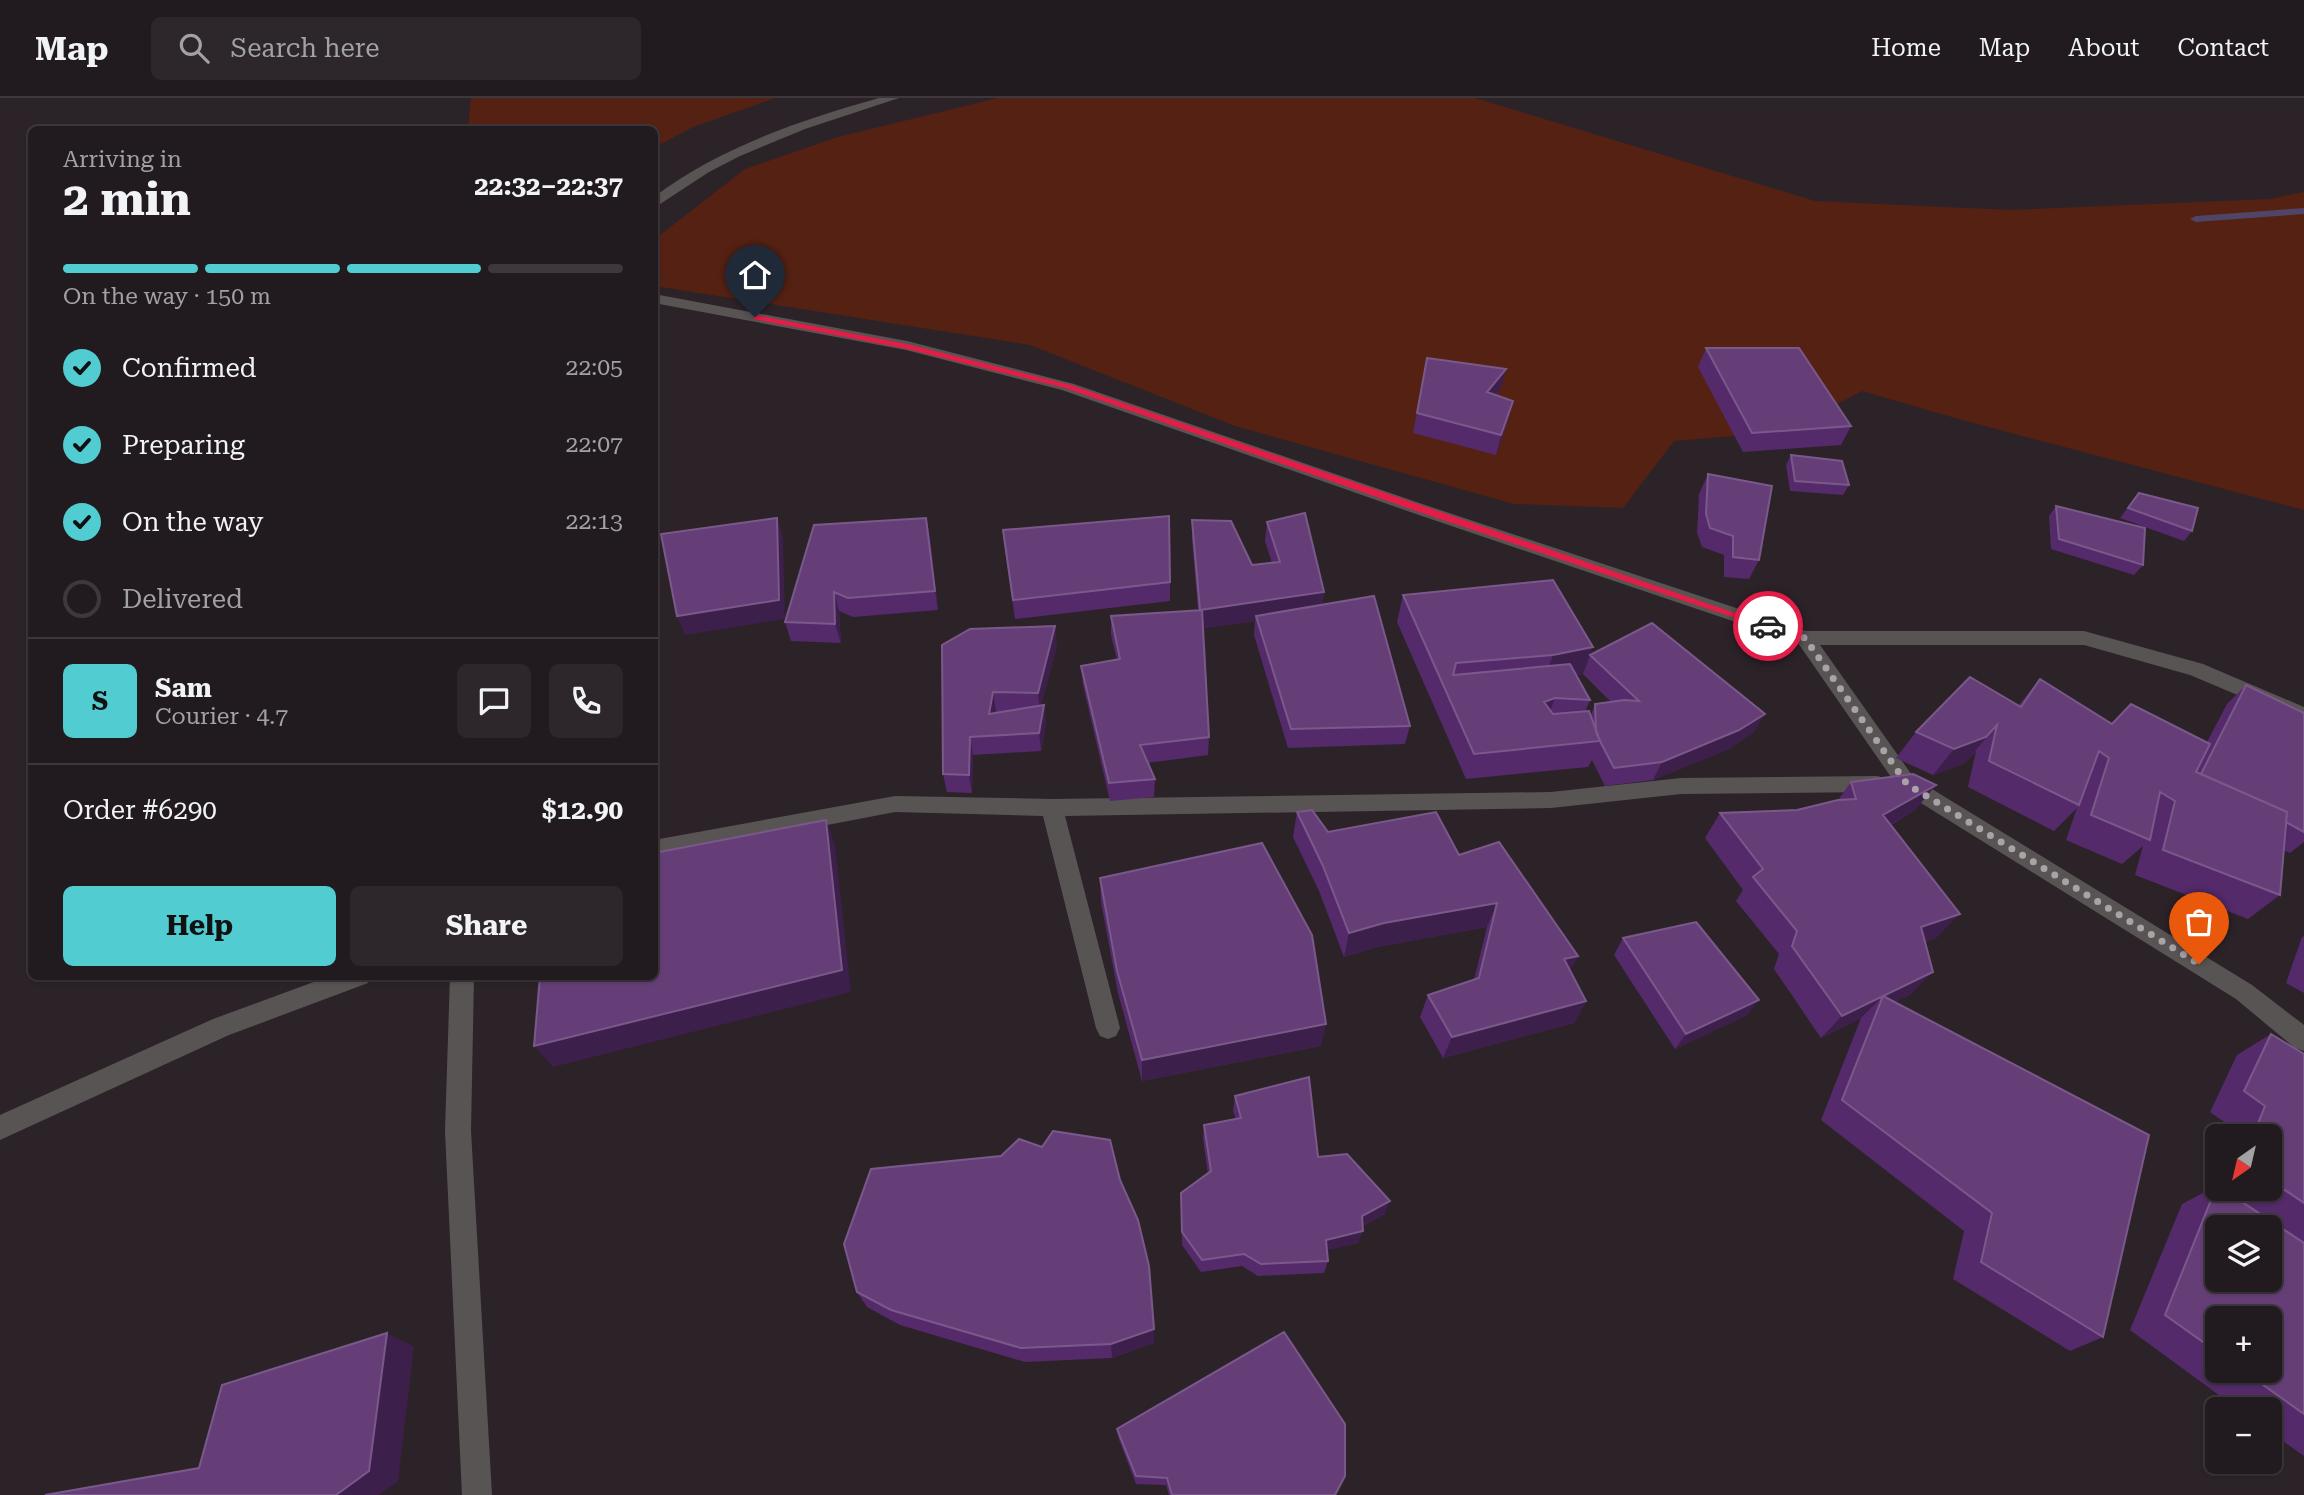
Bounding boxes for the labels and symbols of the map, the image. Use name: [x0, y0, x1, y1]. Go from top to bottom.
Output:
pin: [725, 245, 785, 317]
courier: [1733, 591, 1803, 661]
pin: [2169, 892, 2229, 964]
north arrow: [2205, 1124, 2282, 1200]

